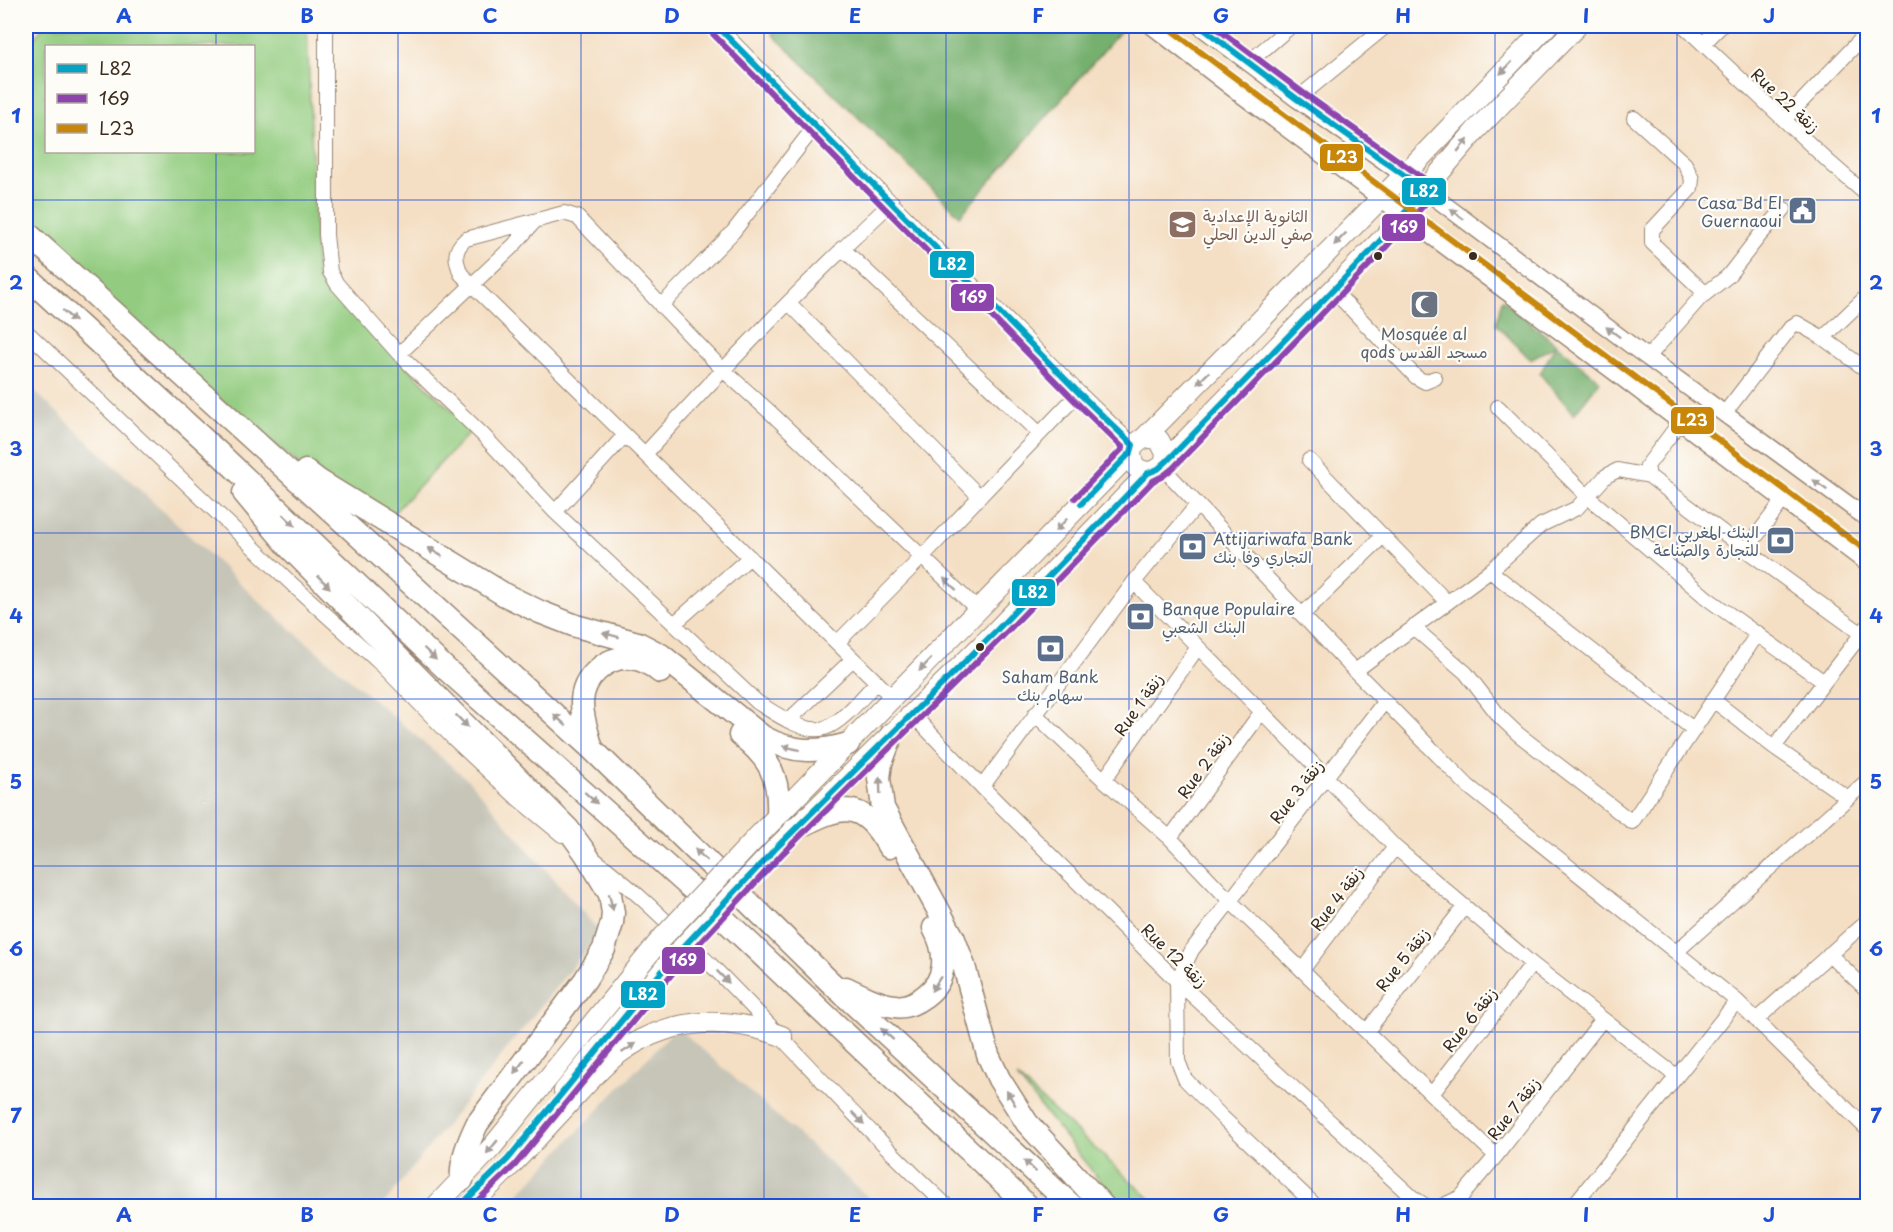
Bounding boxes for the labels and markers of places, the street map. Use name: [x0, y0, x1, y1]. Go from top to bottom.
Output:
place label: Casa Bd El Guernaoui: [1697, 190, 1782, 232]
public building icon: Casa Bd El Guernaoui: [1787, 195, 1819, 227]
place label: الثانوية الإعدادية صفي الدين الحلي: [1203, 203, 1313, 249]
school or university icon: الثانوية الإعدادية صفي الدين الحلي: [1166, 208, 1198, 240]
unlabelled marker: [1372, 250, 1384, 262]
unlabelled marker: [1467, 250, 1479, 262]
mosque icon: Mosquée al qods مسجد القدس: [1408, 289, 1440, 321]
place label: Mosquée al qods مسجد القدس: [1360, 321, 1488, 363]
place label: BMCI البنك المغربي للتجارة والصناعة: [1630, 519, 1759, 561]
bank icon: BMCI البنك المغربي للتجارة والصناعة: [1764, 524, 1796, 556]
place label: Attijariwafa Bank التجاري وفا بنك: [1213, 526, 1353, 569]
bank icon: Attijariwafa Bank التجاري وفا بنك: [1176, 531, 1208, 563]
place label: Banque Populaire البنك الشعبي: [1162, 596, 1295, 642]
bank icon: Banque Populaire البنك الشعبي: [1125, 601, 1157, 633]
bank icon: Saham Bank سهام بنك: [1034, 632, 1066, 664]
unlabelled marker: [974, 641, 986, 653]
place label: Saham Bank سهام بنك: [1002, 664, 1099, 708]

